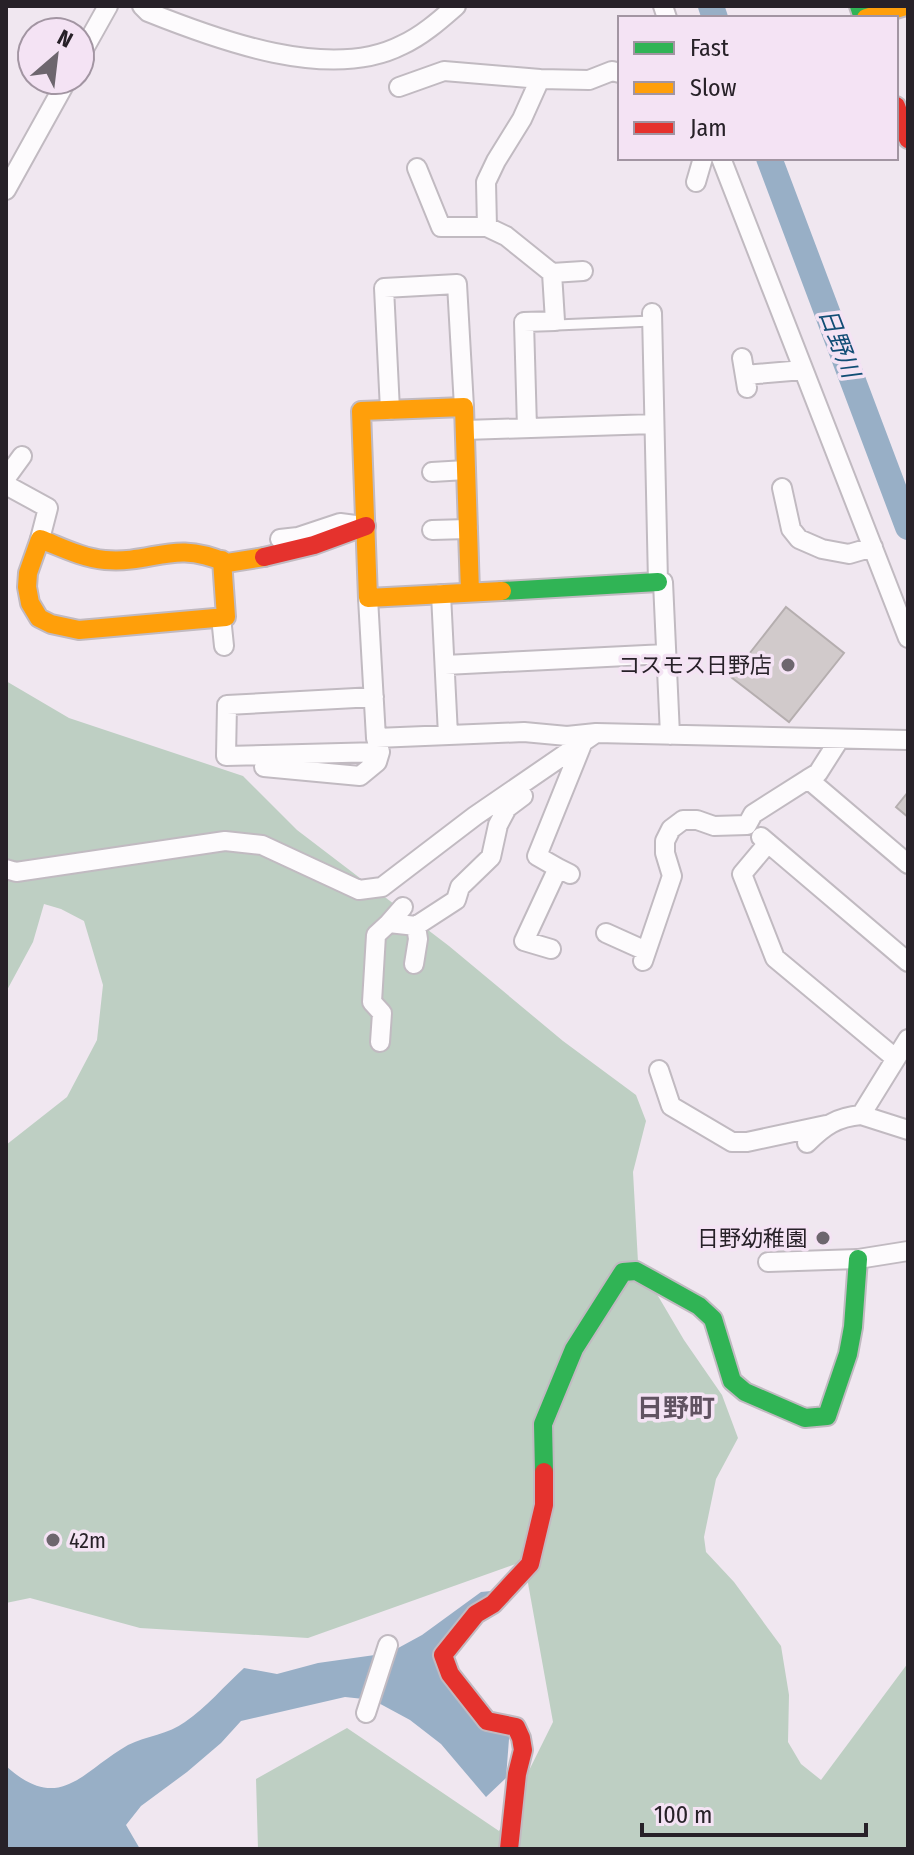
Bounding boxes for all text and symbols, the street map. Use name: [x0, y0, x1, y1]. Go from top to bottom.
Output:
north arrow: [16, 16, 96, 96]
legend: [618, 16, 898, 160]
text: N: [53, 24, 77, 54]
text: Fast: [690, 34, 729, 62]
text: Slow: [690, 74, 737, 102]
text: Jam: [690, 114, 727, 142]
water label: 日野川: [813, 304, 866, 384]
place label: コスモス日野店: [618, 652, 772, 679]
marker: コスモス日野店: [779, 656, 797, 674]
place label: 日野幼稚園: [697, 1225, 807, 1252]
marker: 日野幼稚園: [814, 1229, 832, 1247]
district label: 日野町: [637, 1393, 715, 1424]
place label: 42m: [69, 1527, 106, 1554]
marker: 42m: [44, 1531, 62, 1549]
scale bar: [642, 1787, 866, 1837]
text: 100 m: [654, 1801, 712, 1829]

